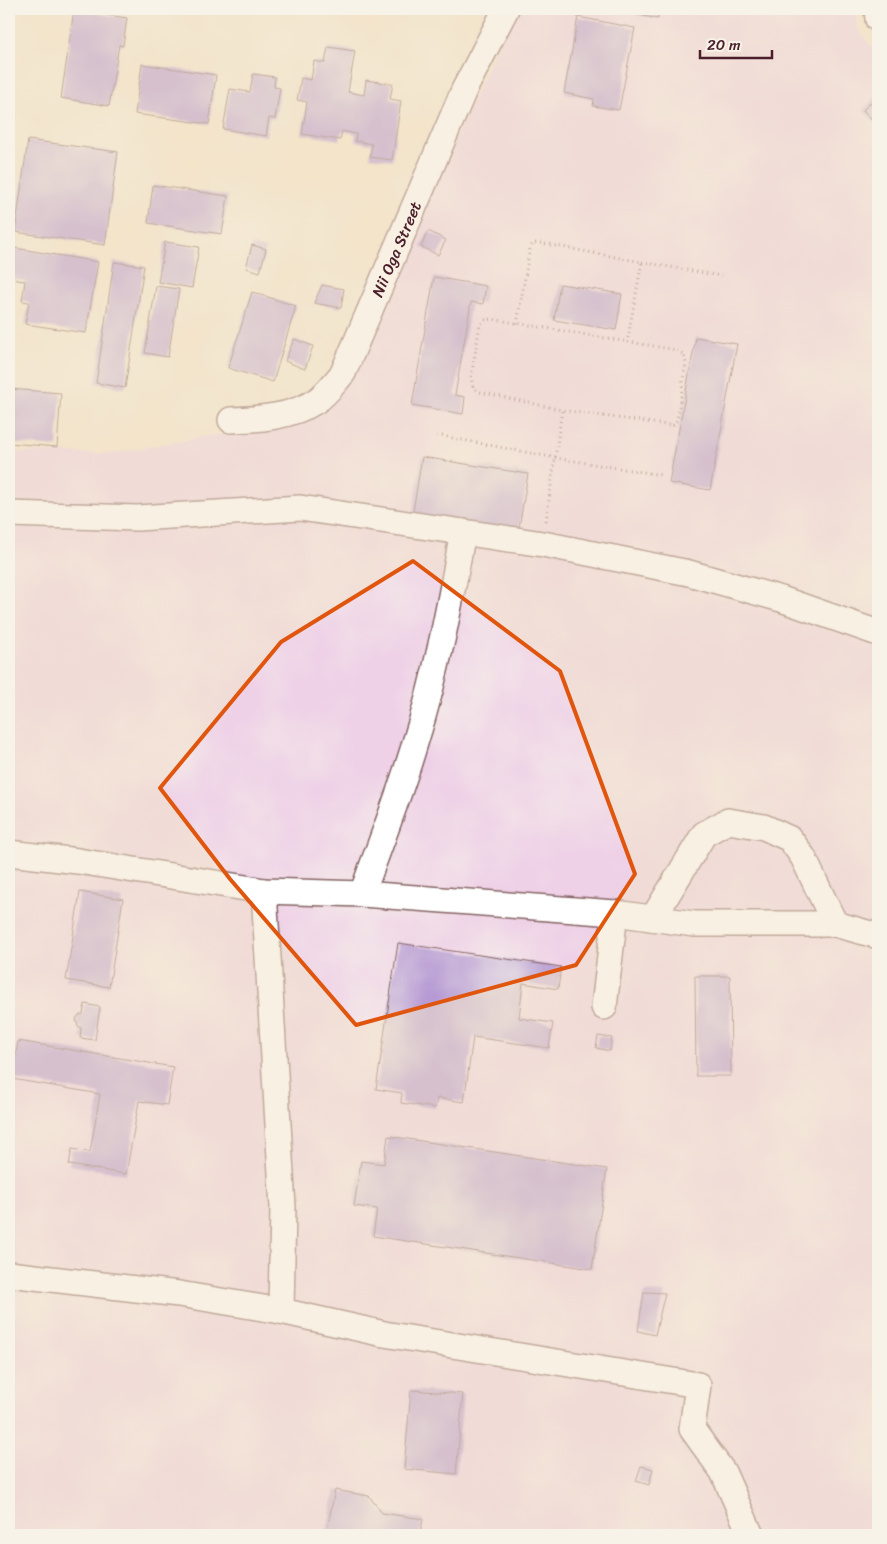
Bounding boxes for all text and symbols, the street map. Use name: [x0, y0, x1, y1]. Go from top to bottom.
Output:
scale bar: [700, 28, 772, 60]
text: 20 m: [707, 32, 741, 58]
street label: Nii Oga Street: [363, 197, 429, 302]

